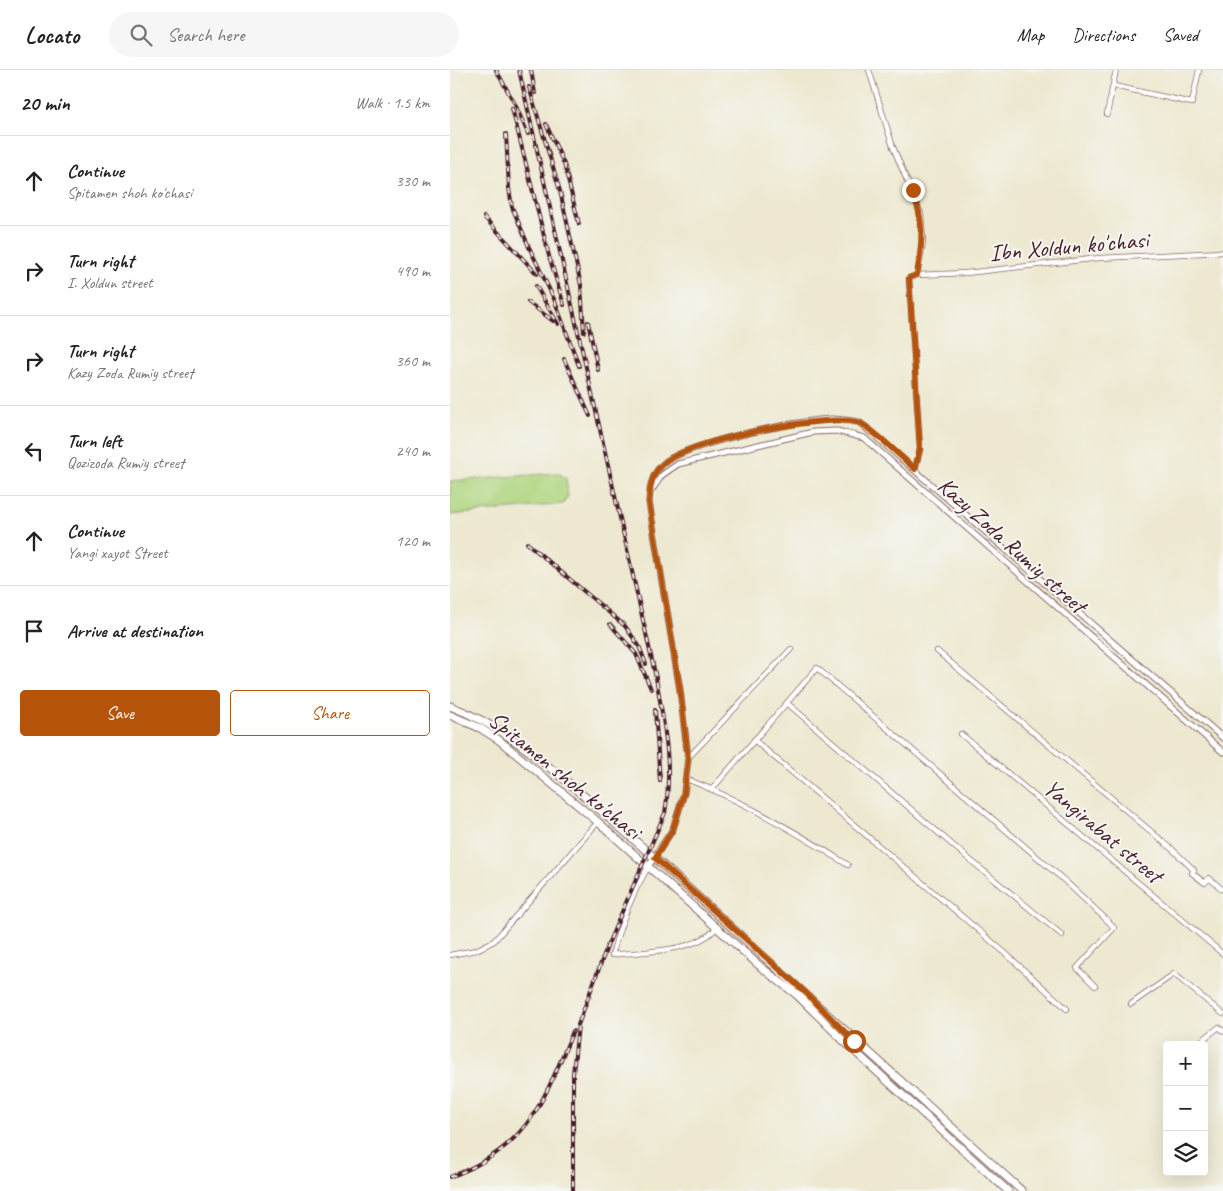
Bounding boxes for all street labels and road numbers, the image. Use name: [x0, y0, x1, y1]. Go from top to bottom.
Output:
street label: Ibn Xoldun ko'chasi: [988, 224, 1152, 268]
street label: Kazy Zoda Rumiy street: [931, 470, 1095, 622]
street label: Spitamen shoh ko'chasi: [483, 704, 649, 847]
street label: Yangirabat street: [1037, 773, 1171, 891]

